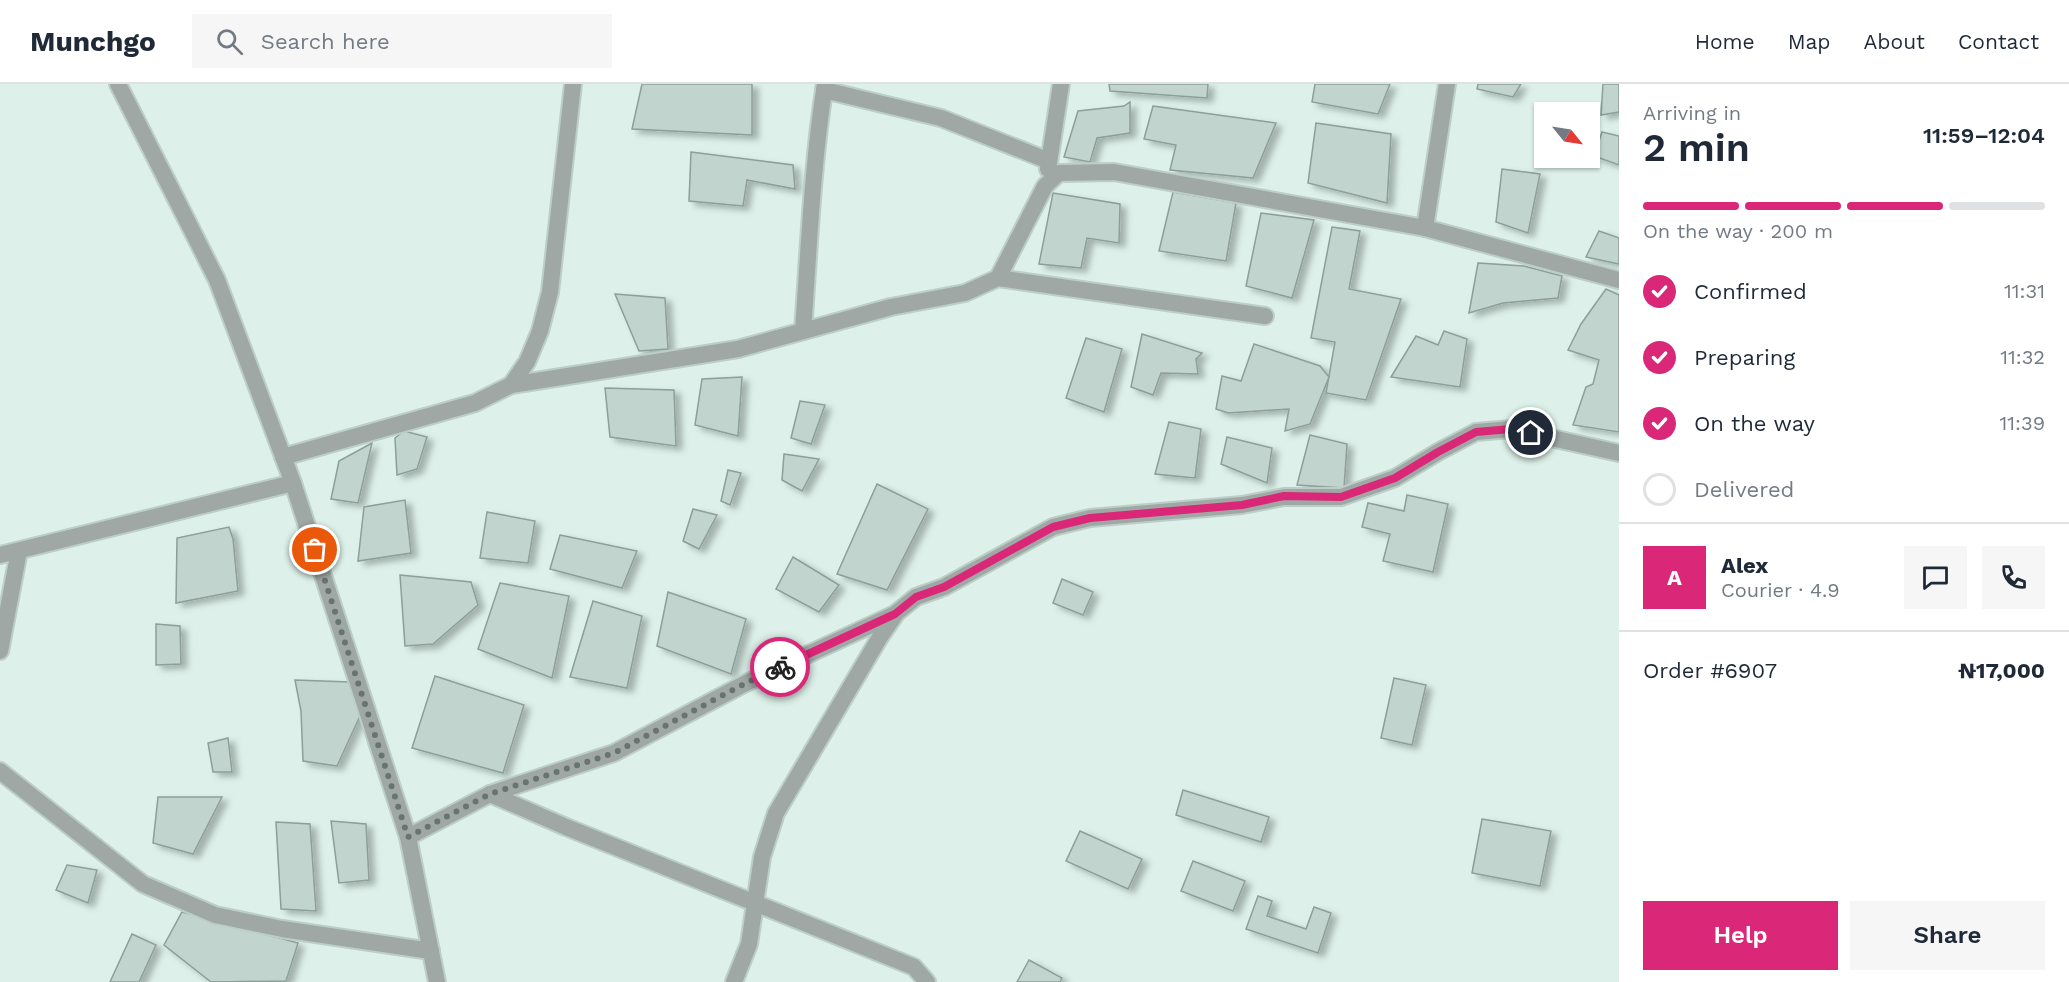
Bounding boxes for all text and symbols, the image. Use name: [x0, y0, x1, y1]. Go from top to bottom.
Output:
search box: [192, 14, 612, 68]
text: Munchgo: [30, 25, 156, 58]
icon: search: [213, 25, 246, 58]
text: Search here: [261, 29, 390, 54]
text: Home: [1695, 29, 1755, 54]
text: Map: [1788, 29, 1831, 54]
text: About: [1864, 29, 1925, 54]
text: Contact: [1958, 29, 2039, 54]
text: Arriving in: [1643, 101, 1741, 125]
north arrow: [1534, 102, 1600, 168]
map controls: [1534, 102, 1600, 168]
text: 11:59–12:04: [1923, 123, 2045, 148]
text: 2 min: [1643, 125, 1750, 170]
text: On the way · 200 m: [1643, 219, 1833, 243]
icon: check: [1643, 275, 1676, 308]
text: Confirmed: [1694, 279, 1807, 304]
text: 11:31: [2004, 279, 2045, 303]
icon: check: [1643, 341, 1676, 374]
text: Preparing: [1694, 345, 1795, 370]
text: 11:32: [2000, 345, 2045, 369]
pin: [1505, 407, 1556, 458]
icon: check: [1643, 407, 1676, 440]
text: On the way: [1694, 411, 1815, 436]
text: 11:39: [1999, 411, 2045, 435]
icon: home: [1514, 416, 1547, 449]
text: Delivered: [1694, 477, 1794, 502]
pin: [289, 524, 340, 575]
icon: bag: [298, 533, 331, 566]
button: chat: [1904, 546, 1967, 609]
button: phone: [1982, 546, 2045, 609]
text: Alex: [1721, 553, 1768, 578]
text: A: [1667, 565, 1682, 590]
text: Courier · 4.9: [1721, 578, 1840, 602]
courier: [750, 637, 810, 697]
icon: bike: [764, 651, 797, 684]
text: Order #6907: [1643, 658, 1777, 683]
text: ₦17,000: [1958, 658, 2045, 683]
button: Help: [1643, 901, 1838, 970]
button: Share: [1850, 901, 2045, 970]

